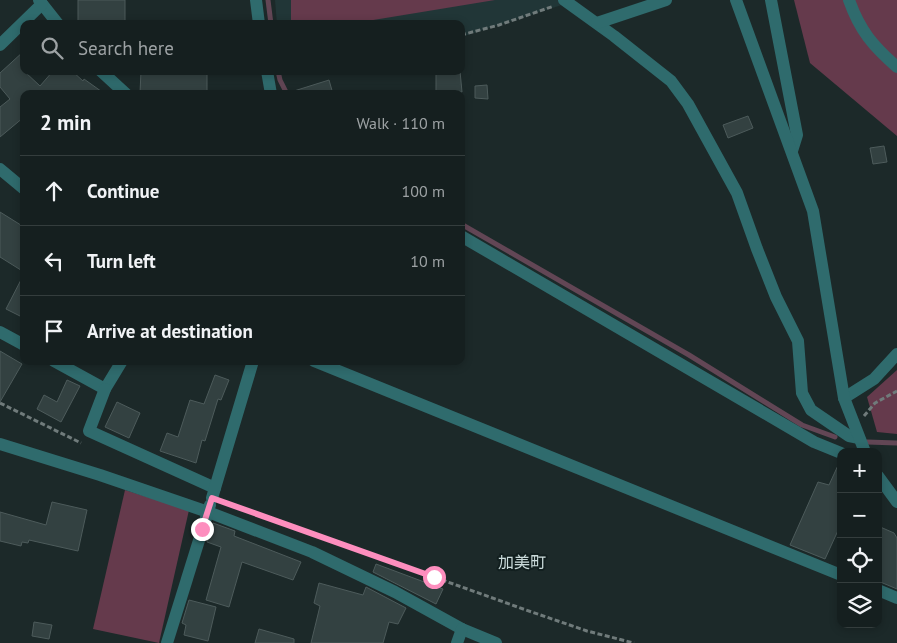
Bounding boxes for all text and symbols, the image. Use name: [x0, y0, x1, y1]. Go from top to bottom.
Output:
search box: [20, 20, 465, 75]
icon: search: [38, 34, 66, 62]
text: Search here: [78, 36, 174, 60]
text: 2 min: [40, 109, 91, 136]
text: Walk · 110 m: [356, 113, 445, 133]
icon: ahead: [40, 177, 68, 205]
text: Continue: [87, 179, 159, 203]
text: 100 m: [402, 181, 445, 201]
icon: left: [40, 247, 68, 275]
text: Turn left: [87, 249, 156, 273]
text: 10 m: [410, 251, 445, 271]
icon: arrive: [40, 317, 68, 345]
text: Arrive at destination: [87, 319, 253, 343]
map controls: [837, 448, 882, 628]
button: +: [837, 448, 882, 493]
button: −: [837, 493, 882, 538]
route end: [191, 518, 214, 541]
button: locate: [837, 538, 882, 583]
district label: 加美町: [498, 552, 546, 572]
route start: [423, 566, 446, 589]
button: layers: [837, 583, 882, 628]

